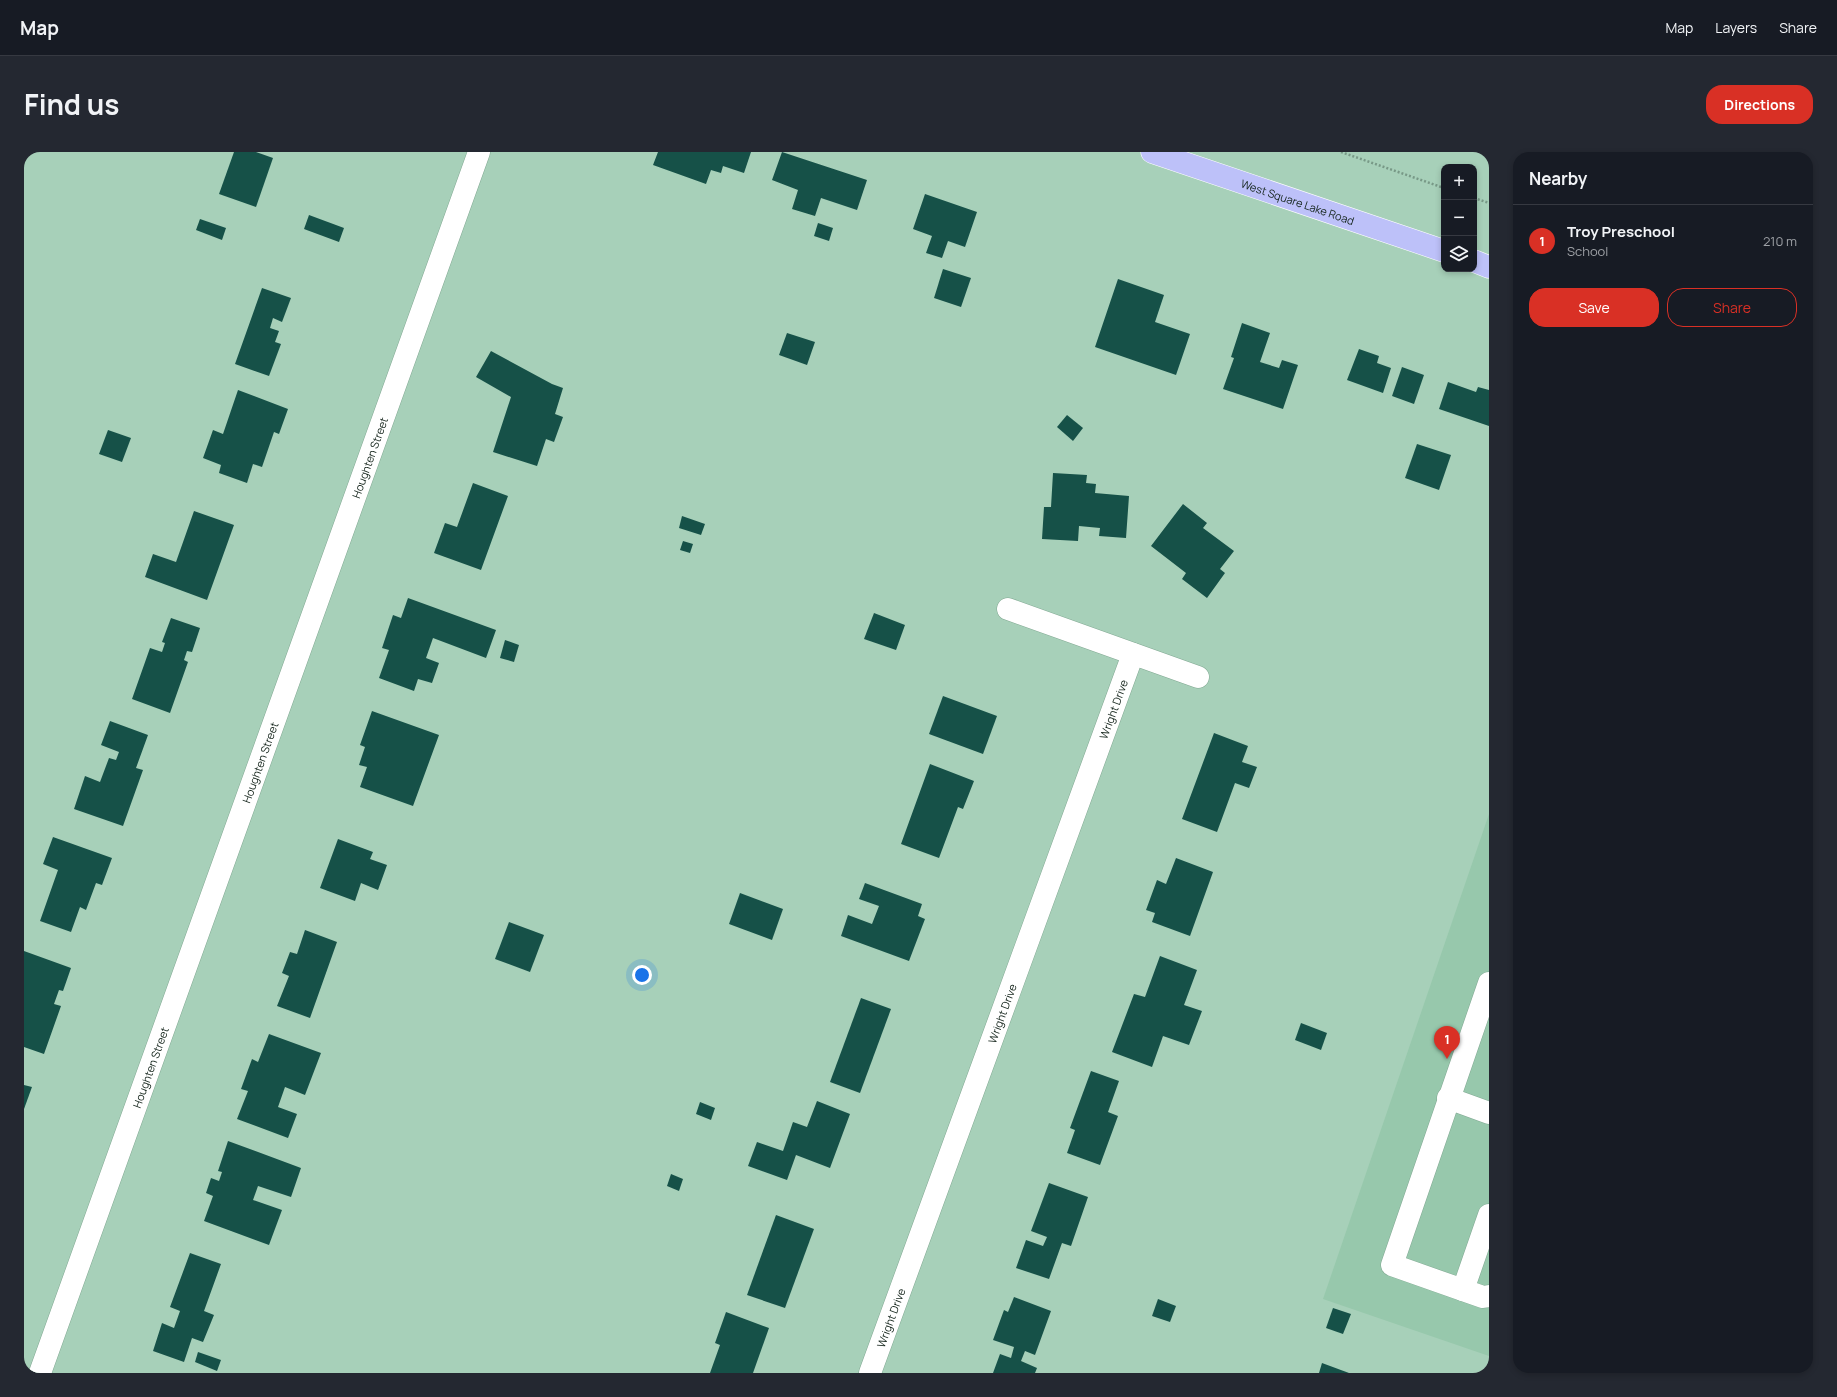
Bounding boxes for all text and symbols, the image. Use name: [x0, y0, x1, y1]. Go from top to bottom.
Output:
text: Map: [20, 15, 59, 41]
text: Map: [1665, 18, 1693, 37]
text: Layers: [1715, 18, 1757, 37]
text: Share: [1779, 18, 1817, 37]
text: Find us: [24, 85, 119, 123]
button: Directions: [1706, 85, 1813, 124]
map controls: [1441, 164, 1477, 272]
button: +: [1441, 164, 1477, 200]
text: Nearby: [1529, 167, 1587, 190]
street label: West Square Lake Road: [1239, 175, 1357, 228]
button: −: [1441, 200, 1477, 236]
text: Troy Preschool: [1567, 221, 1675, 242]
text: 1: [1539, 232, 1545, 250]
text: 210 m: [1763, 232, 1797, 250]
button: layers: [1441, 236, 1477, 272]
text: School: [1567, 242, 1608, 260]
button: Save: [1529, 288, 1659, 327]
button: Share: [1667, 288, 1797, 327]
street label: Houghten Street: [348, 415, 391, 500]
street label: Wright Drive: [1095, 677, 1131, 741]
street label: Houghten Street: [238, 720, 281, 805]
your location: [632, 965, 652, 985]
street label: Wright Drive: [984, 981, 1020, 1045]
street label: Houghten Street: [128, 1025, 171, 1110]
pin: 1: [1434, 1026, 1460, 1059]
street label: Wright Drive: [873, 1285, 908, 1349]

